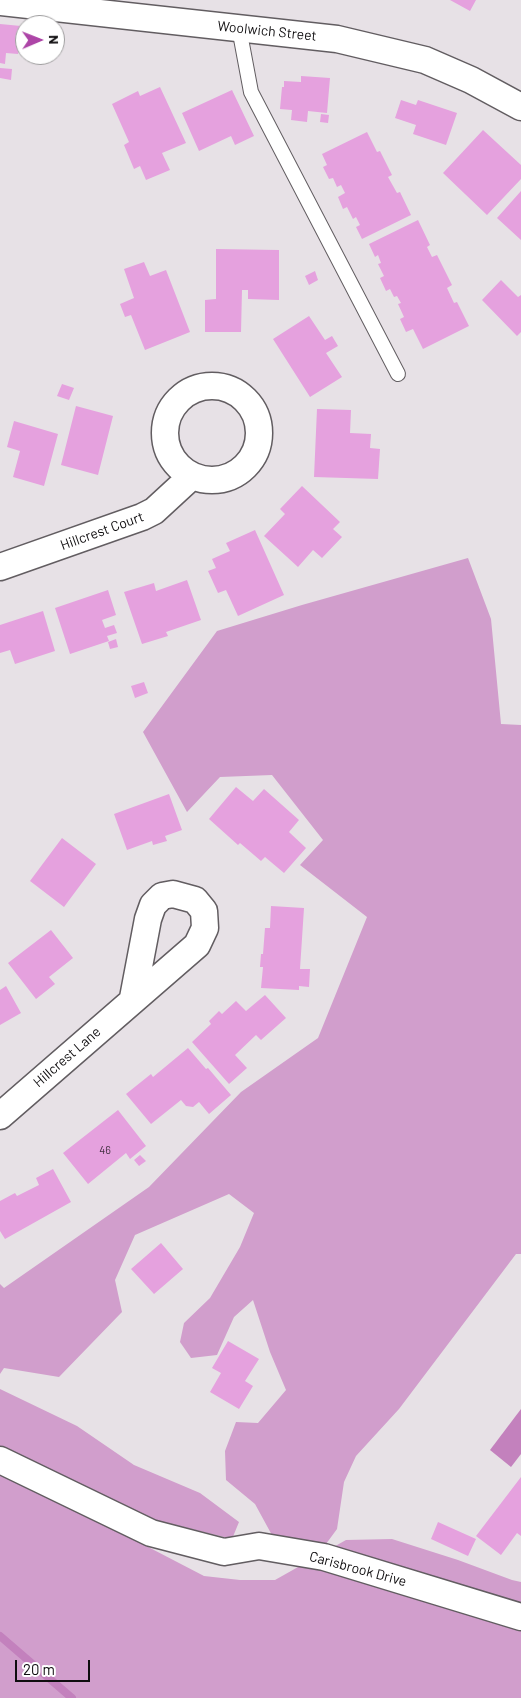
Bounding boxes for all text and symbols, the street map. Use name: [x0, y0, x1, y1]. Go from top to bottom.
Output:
north arrow: [15, 15, 65, 65]
street label: Woolwich Street: [217, 17, 317, 45]
text: N: [46, 35, 63, 45]
street label: Hillcrest Court: [58, 508, 146, 554]
street label: Hillcrest Lane: [30, 1023, 104, 1091]
house number: 46: [99, 1143, 111, 1157]
street label: Carisbrook Drive: [308, 1548, 408, 1590]
scale bar: [18, 1650, 92, 1682]
text: 20 m: [23, 1660, 55, 1678]

